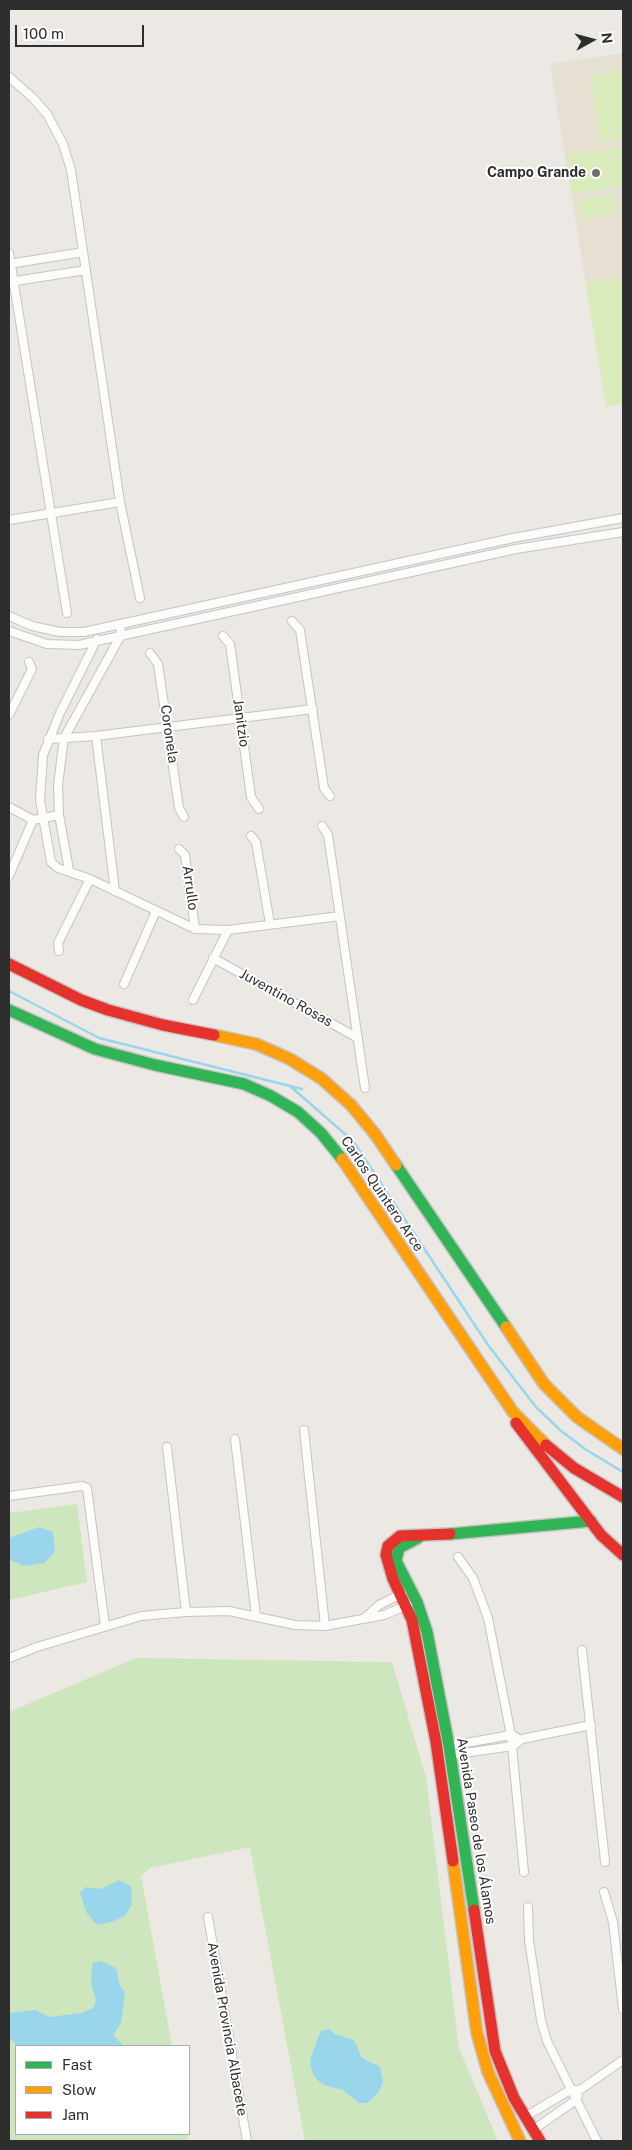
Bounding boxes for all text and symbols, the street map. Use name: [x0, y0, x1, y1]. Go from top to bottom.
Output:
scale bar: [18, 15, 146, 47]
north arrow: [567, 15, 617, 65]
text: 100 m: [23, 25, 64, 42]
text: N: [598, 32, 615, 45]
place label: Campo Grande: [487, 165, 586, 181]
marker: Campo Grande: [590, 167, 602, 179]
street label: Janitzio: [229, 698, 253, 748]
street label: Coronela: [157, 704, 181, 764]
street label: Arrullo: [179, 865, 201, 911]
street label: Juventino Rosas: [237, 966, 335, 1030]
street label: Carlos Quintero Arce: [337, 1133, 427, 1255]
street label: Avenida Paseo de los Álamos: [453, 1737, 499, 1925]
street label: Avenida Provincia Albacete: [203, 1941, 251, 2117]
legend: [15, 2045, 190, 2135]
text: Fast: [62, 2056, 92, 2073]
text: Slow: [62, 2081, 96, 2098]
text: Jam: [62, 2106, 89, 2123]

